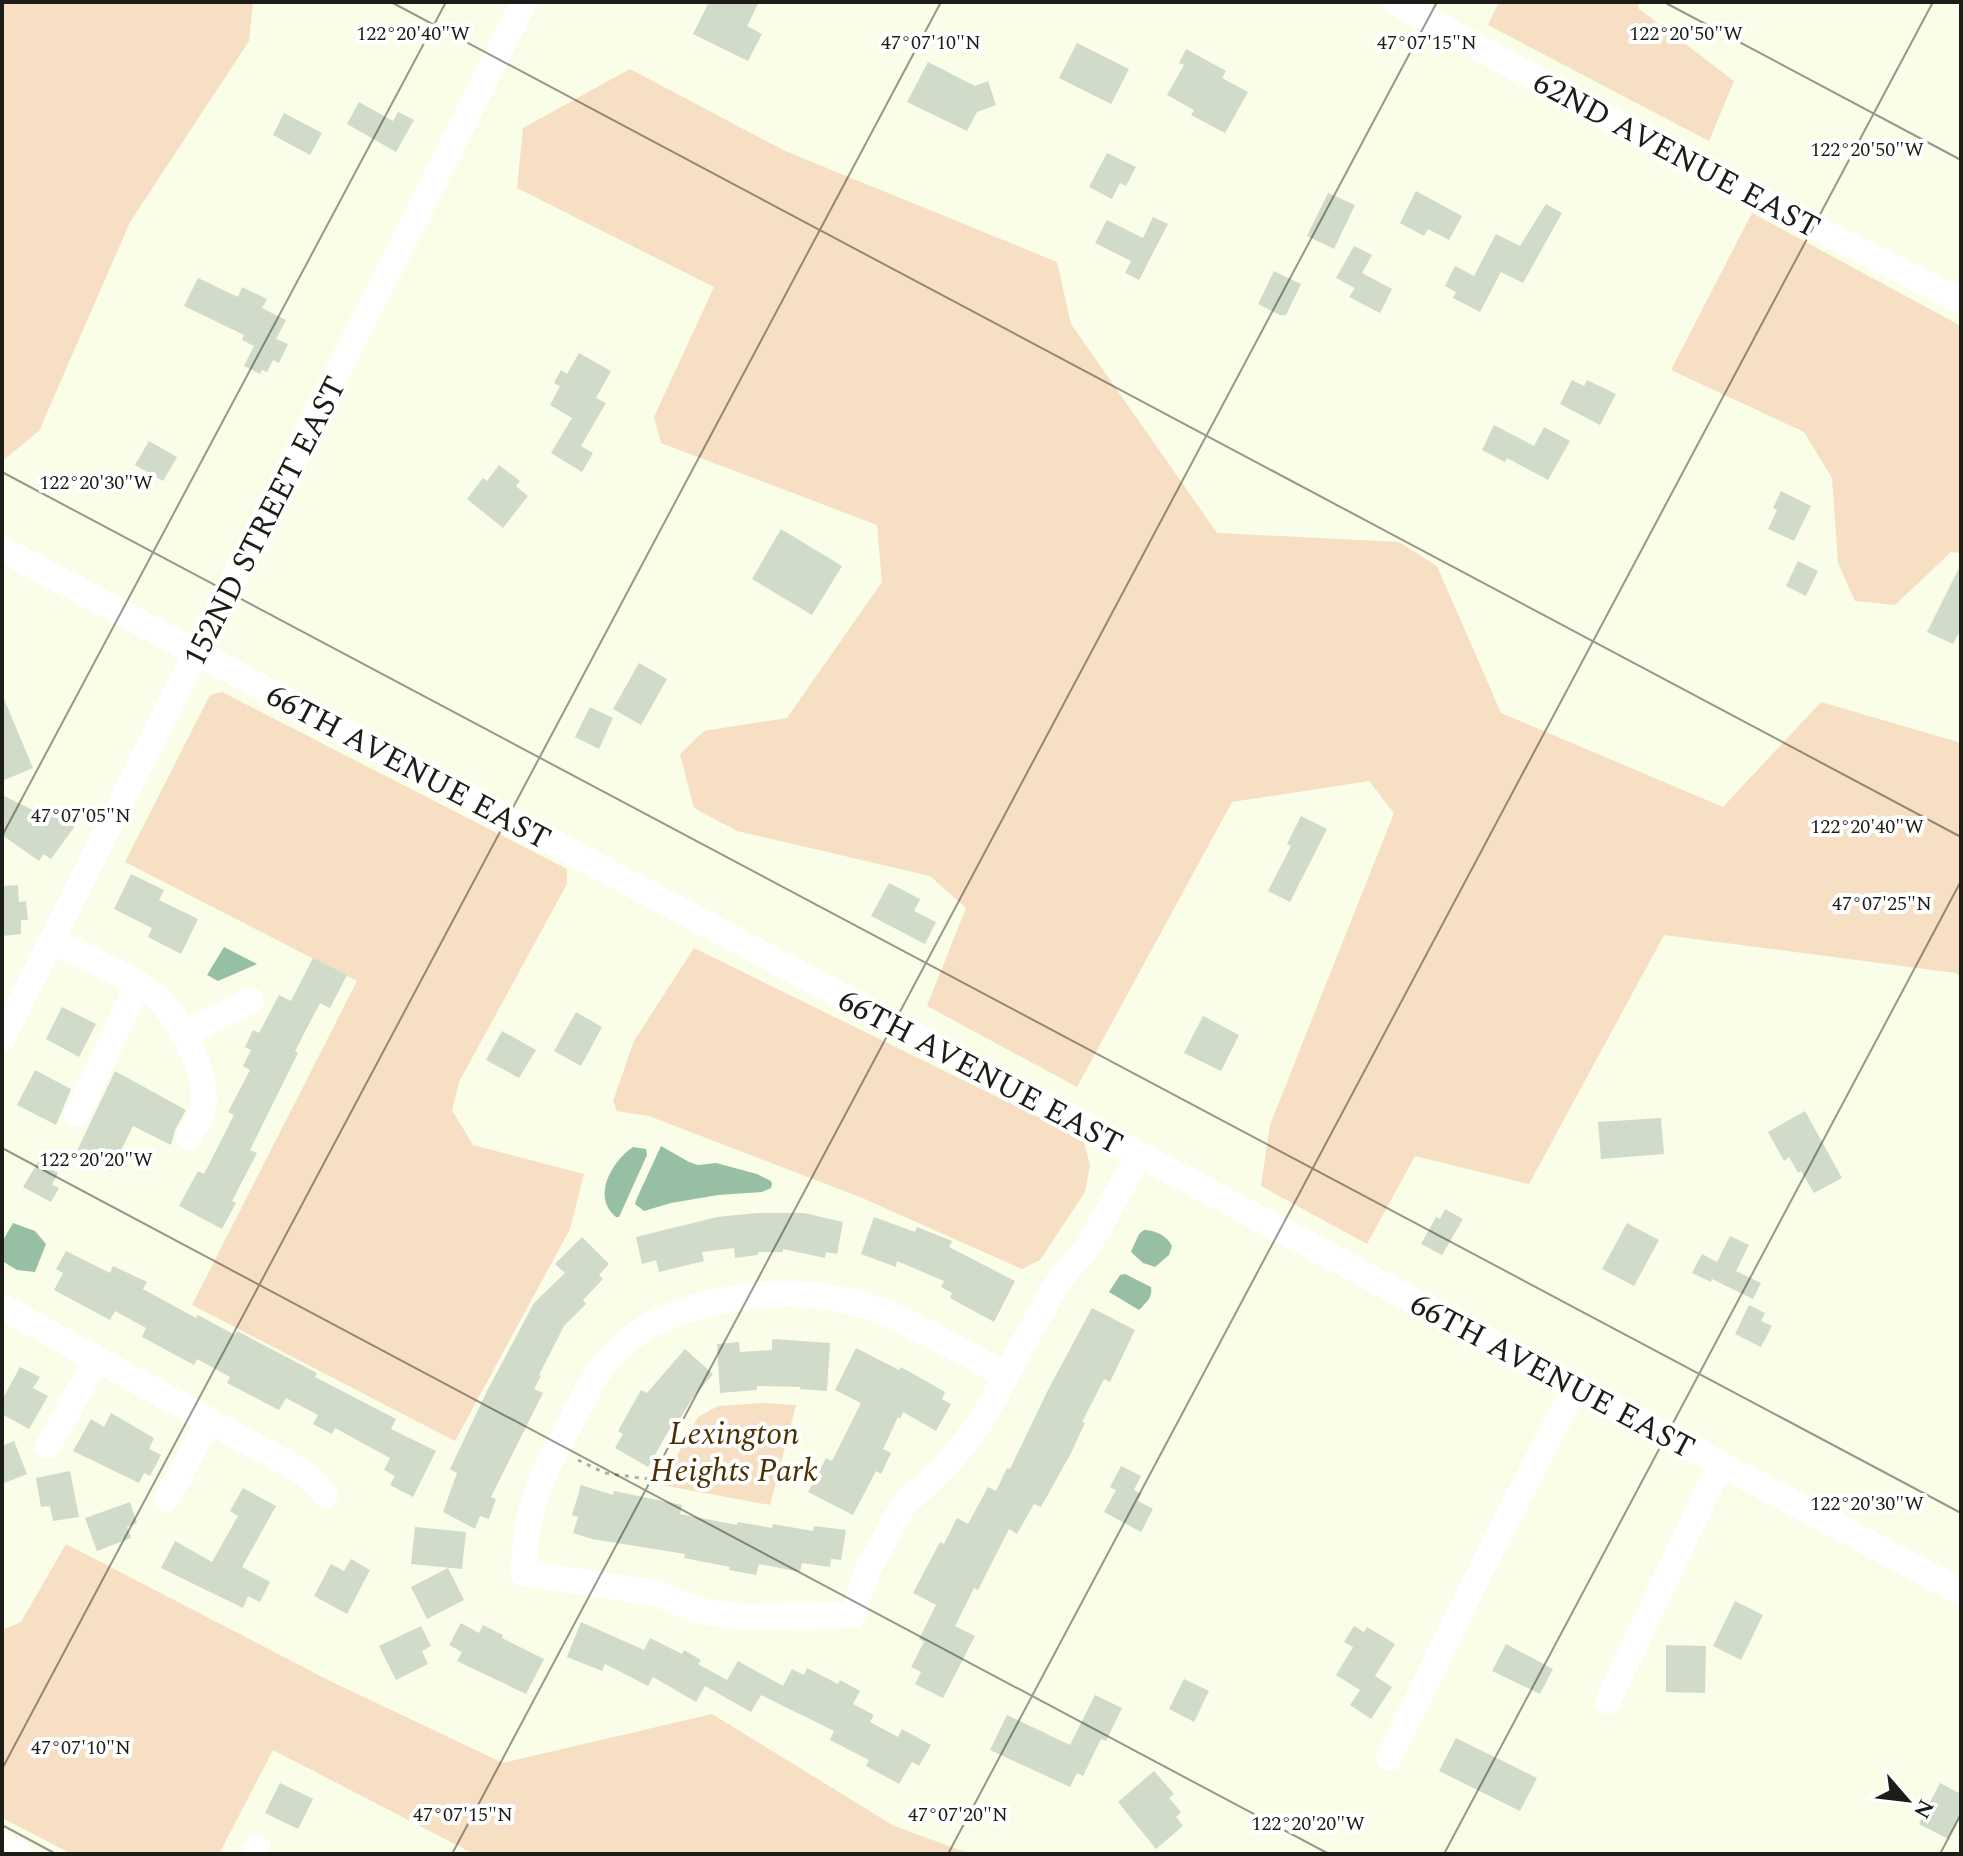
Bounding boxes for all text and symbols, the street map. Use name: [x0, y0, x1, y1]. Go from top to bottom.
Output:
text: 122°20'40"W: [356, 19, 470, 49]
text: 122°20'50"W: [1629, 19, 1743, 49]
text: 47°07'10"N: [881, 28, 981, 58]
text: 47°07'15"N: [1377, 28, 1477, 58]
street label: 62ND AVENUE EAST: [1524, 59, 1829, 252]
text: 122°20'50"W: [1810, 135, 1924, 165]
street label: 152ND STREET EAST: [171, 368, 360, 676]
text: 122°20'30"W: [39, 468, 153, 498]
street label: 66TH AVENUE EAST: [257, 671, 560, 863]
text: 47°07'05"N: [31, 801, 131, 831]
text: 122°20'40"W: [1810, 812, 1924, 842]
text: 47°07'25"N: [1832, 889, 1932, 919]
street label: 66TH AVENUE EAST: [829, 976, 1132, 1168]
text: 122°20'20"W: [39, 1145, 153, 1175]
street label: 66TH AVENUE EAST: [1401, 1280, 1704, 1472]
park label: Lexington Heights Park: [650, 1410, 818, 1496]
text: 122°20'30"W: [1810, 1489, 1924, 1519]
text: 47°07'10"N: [31, 1733, 131, 1763]
north arrow: [1867, 1760, 1947, 1840]
text: N: [1905, 1793, 1942, 1824]
text: 47°07'15"N: [413, 1800, 513, 1830]
text: 47°07'20"N: [908, 1800, 1008, 1830]
text: 122°20'20"W: [1251, 1809, 1365, 1839]

